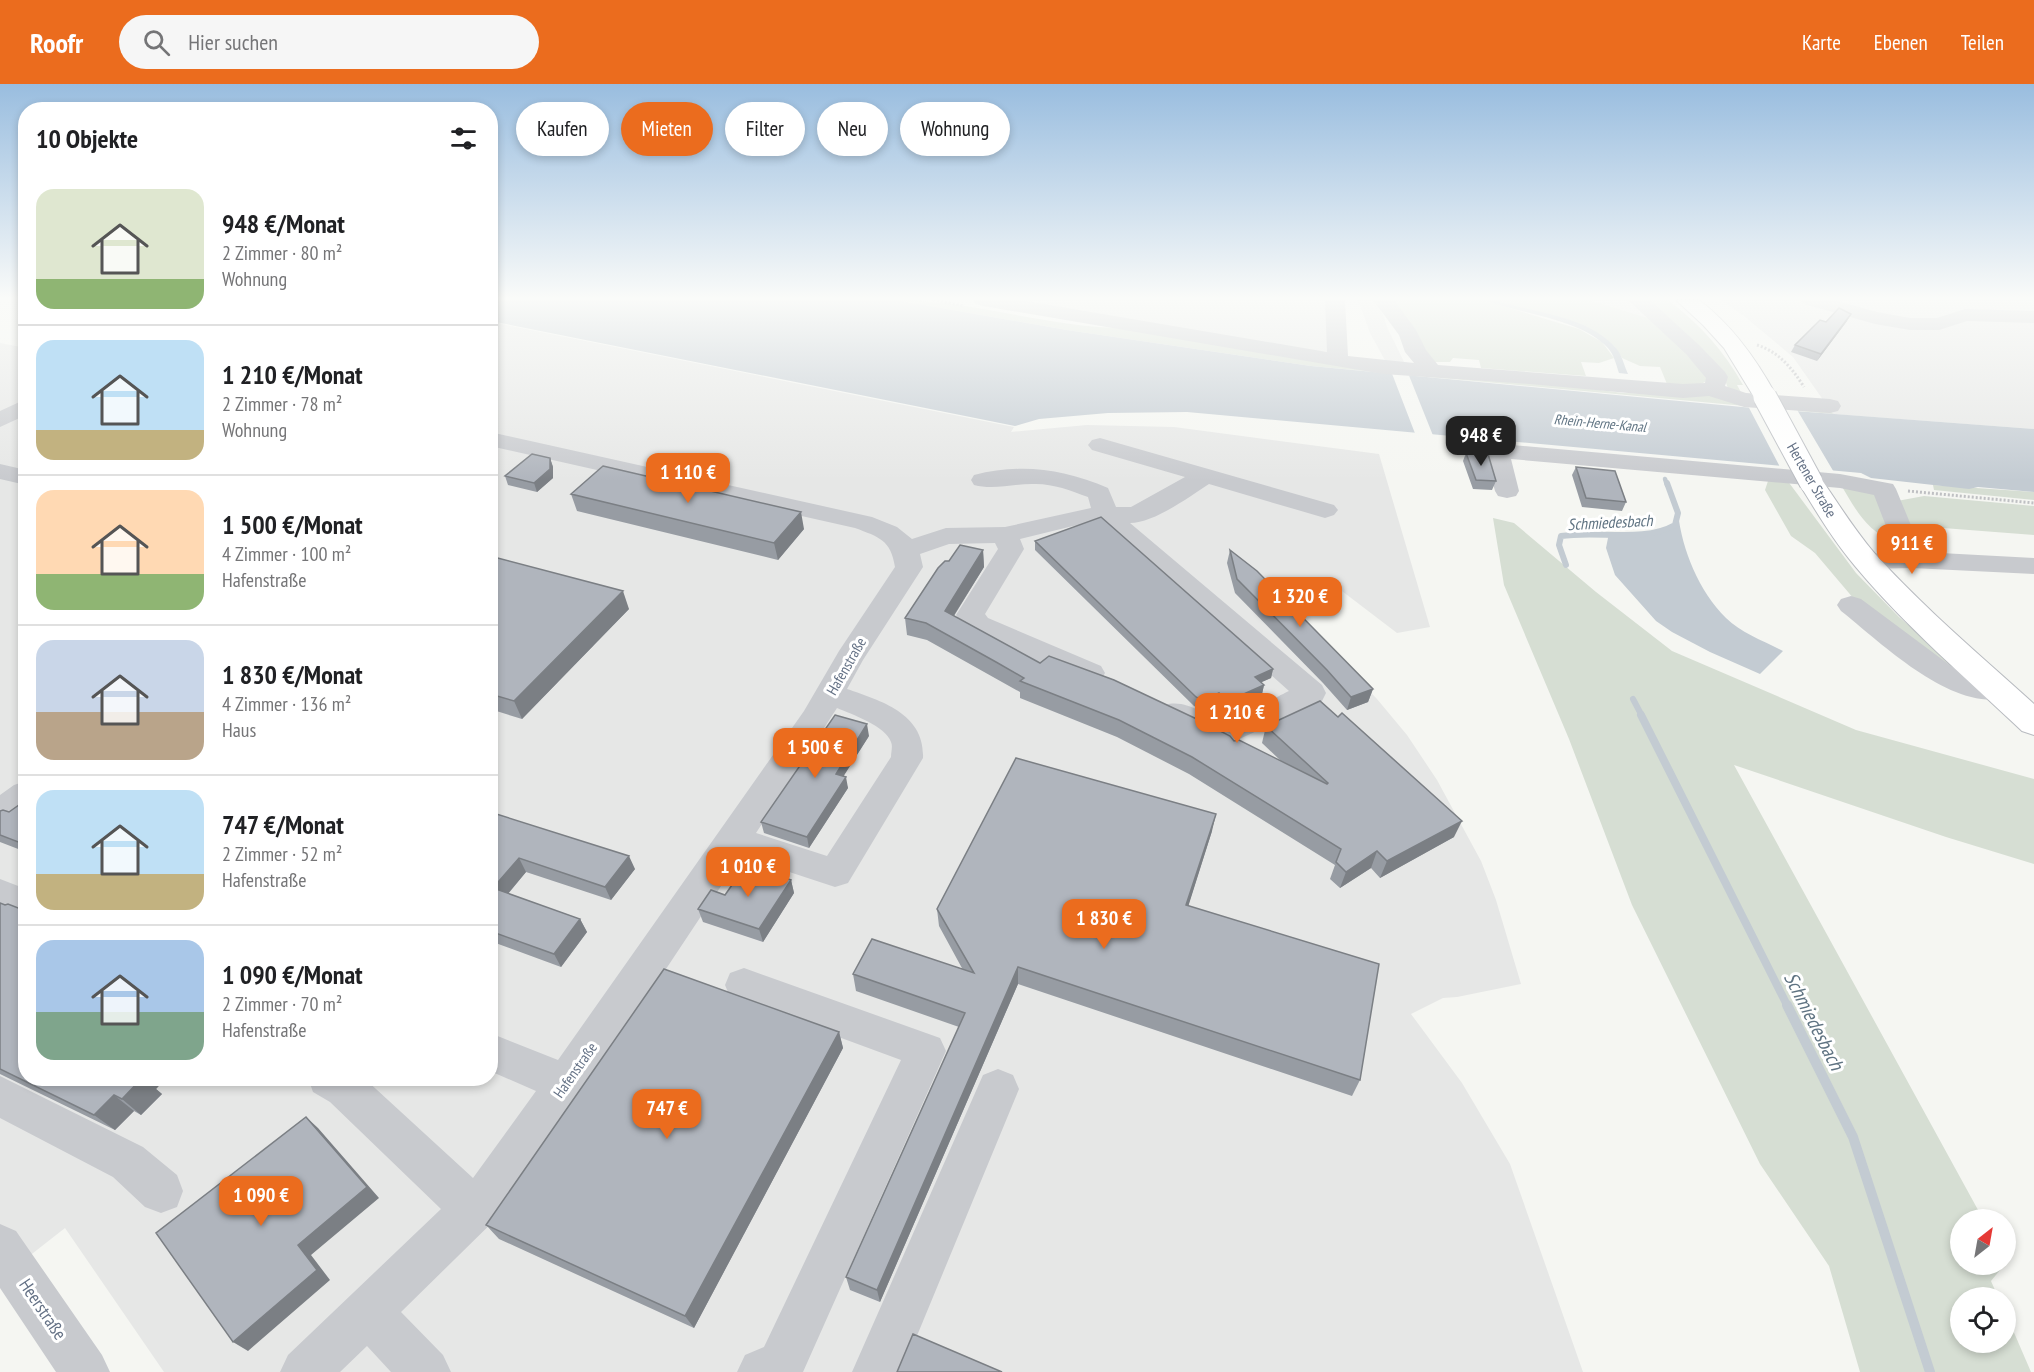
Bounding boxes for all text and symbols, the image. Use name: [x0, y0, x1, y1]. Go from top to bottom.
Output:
search box: [119, 15, 539, 69]
text: Roofr: [30, 24, 83, 61]
icon: search: [140, 26, 173, 59]
text: Hier suchen: [188, 28, 278, 56]
text: Karte: [1802, 29, 1841, 56]
text: Ebenen: [1874, 29, 1928, 56]
text: Teilen: [1961, 29, 2004, 56]
chip: Kaufen: [516, 102, 609, 156]
chip: Mieten: [621, 102, 713, 156]
chip: Filter: [725, 102, 805, 156]
chip: Neu: [817, 102, 888, 156]
chip: Wohnung: [900, 102, 1010, 156]
text: 10 Objekte: [36, 122, 138, 155]
icon: filters: [447, 122, 480, 155]
text: 948 €/Monat: [222, 207, 345, 240]
icon: home: [84, 213, 156, 285]
text: 2 Zimmer · 80 m²: [222, 240, 342, 266]
text: Wohnung: [222, 266, 287, 292]
text: 1 210 €/Monat: [222, 358, 363, 391]
icon: home: [84, 364, 156, 436]
text: 2 Zimmer · 78 m²: [222, 391, 342, 417]
water label: Rhein-Herne-Kanal: [1553, 410, 1648, 436]
pin: 948 €: [1439, 416, 1523, 467]
text: Wohnung: [222, 417, 287, 443]
text: 948 €: [1460, 422, 1502, 448]
street label: Hertener Straße: [1783, 439, 1841, 521]
pin: 1 110 €: [633, 453, 743, 504]
text: 1 110 €: [660, 459, 716, 485]
text: 1 500 €/Monat: [222, 508, 363, 541]
water label: Schmiedesbach: [1567, 510, 1654, 534]
icon: home: [84, 514, 156, 586]
pin: 911 €: [1870, 524, 1954, 575]
text: 911 €: [1891, 530, 1933, 556]
text: 4 Zimmer · 100 m²: [222, 541, 351, 567]
text: Hafenstraße: [222, 567, 307, 593]
pin: 1 320 €: [1245, 577, 1355, 628]
text: 1 320 €: [1272, 583, 1328, 609]
street label: Hafenstraße: [822, 634, 870, 698]
text: 1 830 €/Monat: [222, 658, 363, 691]
icon: home: [84, 664, 156, 736]
text: 4 Zimmer · 136 m²: [222, 691, 351, 717]
pin: 1 210 €: [1182, 693, 1292, 744]
text: 1 210 €: [1209, 699, 1265, 725]
text: Haus: [222, 717, 256, 743]
pin: 1 500 €: [760, 728, 870, 779]
text: 1 500 €: [787, 734, 843, 760]
text: 747 €/Monat: [222, 808, 344, 841]
icon: home: [84, 814, 156, 886]
text: 2 Zimmer · 52 m²: [222, 841, 342, 867]
pin: 1 010 €: [693, 847, 803, 898]
text: 1 010 €: [720, 853, 776, 879]
text: Hafenstraße: [222, 867, 307, 893]
pin: 1 830 €: [1049, 899, 1159, 950]
text: 1 830 €: [1076, 905, 1132, 931]
text: 1 090 €/Monat: [222, 958, 363, 991]
icon: home: [84, 964, 156, 1036]
water label: Schmiedesbach: [1778, 968, 1850, 1075]
text: 2 Zimmer · 70 m²: [222, 991, 342, 1017]
text: Hafenstraße: [222, 1017, 307, 1043]
street label: Hafenstraße: [549, 1039, 601, 1101]
pin: 747 €: [625, 1089, 709, 1140]
text: 747 €: [646, 1095, 688, 1121]
pin: 1 090 €: [206, 1176, 316, 1227]
text: 1 090 €: [233, 1182, 289, 1208]
north arrow: [1950, 1209, 2016, 1275]
map controls: [1950, 1209, 2016, 1353]
street label: Heerstraße: [14, 1274, 72, 1344]
button: locate: [1950, 1287, 2016, 1353]

